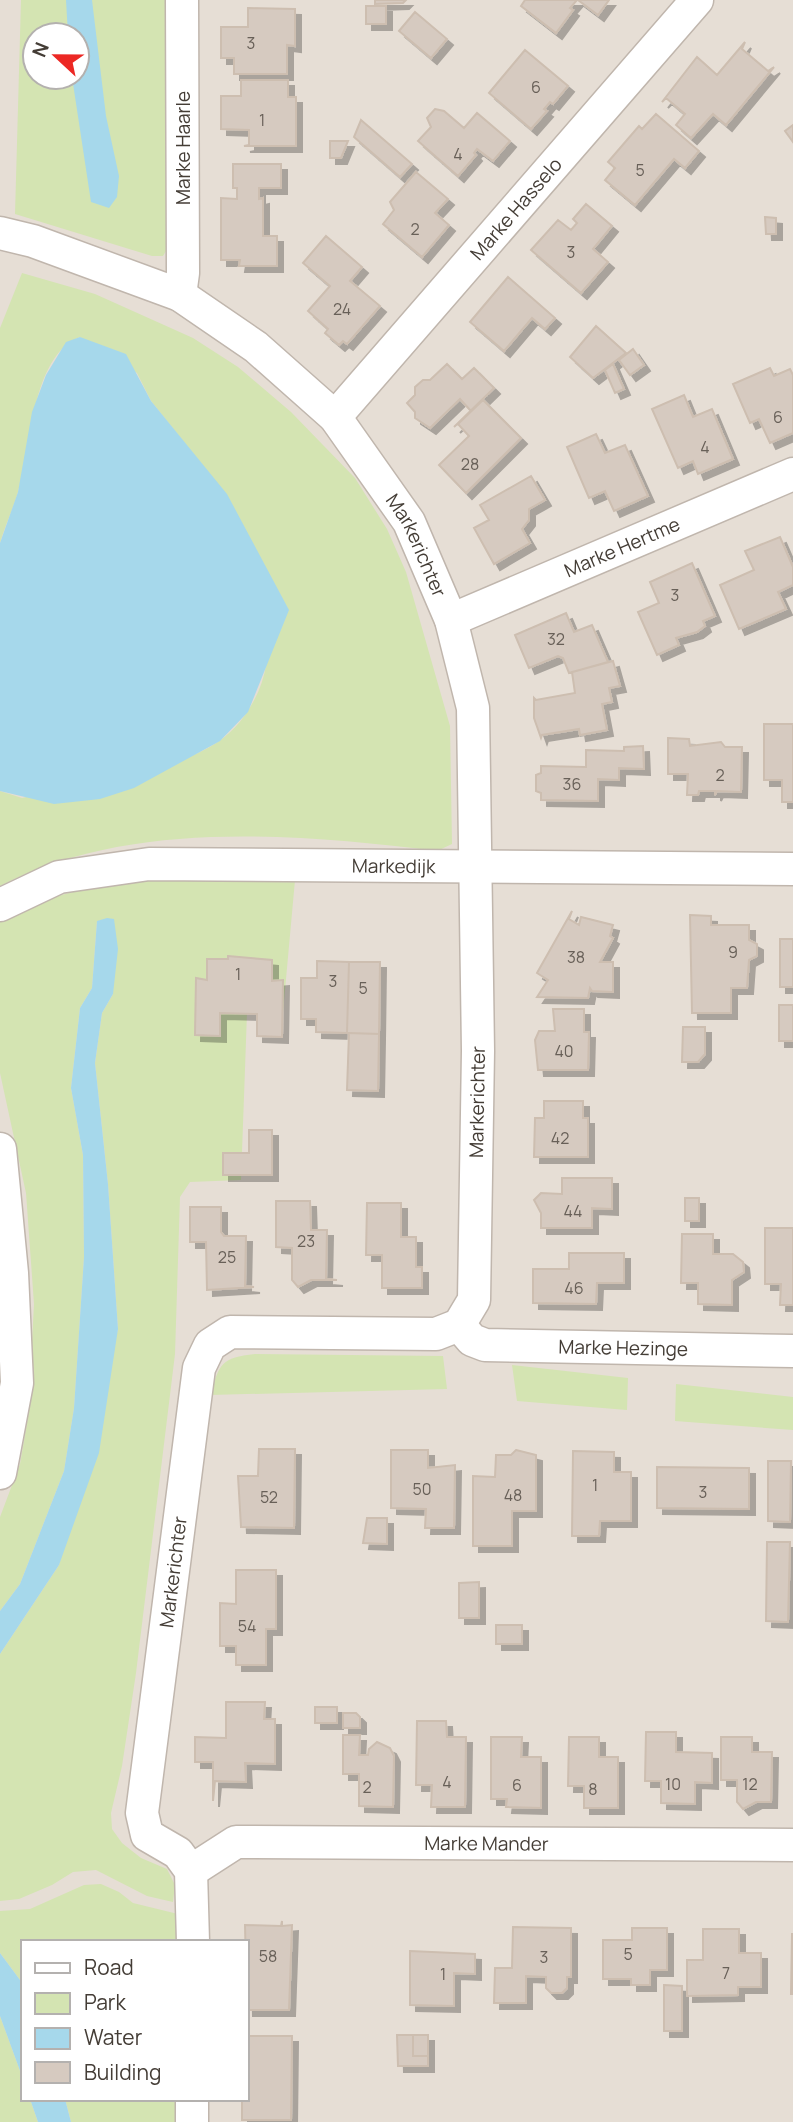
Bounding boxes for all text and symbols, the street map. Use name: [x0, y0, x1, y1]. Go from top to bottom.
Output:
north arrow: [21, 21, 91, 91]
house number: 3: [247, 32, 255, 54]
text: N: [26, 38, 55, 61]
house number: 6: [531, 76, 541, 98]
street label: Marke Haarle: [170, 91, 196, 205]
house number: 1: [259, 109, 265, 131]
house number: 4: [453, 143, 463, 165]
street label: Marke Hasselo: [464, 152, 568, 265]
house number: 5: [635, 159, 645, 181]
house number: 2: [410, 218, 420, 240]
house number: 3: [567, 241, 575, 263]
house number: 24: [333, 298, 351, 320]
house number: 6: [773, 406, 783, 428]
house number: 4: [700, 436, 710, 458]
house number: 28: [461, 453, 479, 475]
street label: Markerichter: [380, 489, 453, 601]
street label: Marke Hertme: [560, 511, 684, 583]
house number: 3: [671, 584, 679, 606]
house number: 32: [547, 628, 565, 650]
house number: 2: [715, 764, 725, 786]
house number: 36: [563, 773, 581, 795]
street label: Markedijk: [352, 853, 436, 879]
house number: 9: [728, 941, 738, 963]
house number: 38: [567, 946, 585, 968]
house number: 1: [235, 963, 241, 985]
house number: 3: [329, 970, 337, 992]
house number: 5: [358, 977, 368, 999]
house number: 40: [554, 1040, 574, 1062]
street label: Markerichter: [463, 1046, 491, 1158]
house number: 42: [551, 1127, 569, 1149]
house number: 44: [563, 1200, 583, 1222]
house number: 23: [297, 1230, 315, 1252]
house number: 25: [218, 1246, 236, 1268]
house number: 46: [564, 1277, 584, 1299]
street label: Marke Hezinge: [558, 1333, 688, 1362]
house number: 1: [592, 1474, 598, 1496]
house number: 50: [413, 1478, 432, 1500]
house number: 3: [699, 1481, 707, 1503]
house number: 48: [504, 1484, 522, 1506]
house number: 52: [260, 1486, 278, 1508]
street label: Markerichter: [153, 1515, 193, 1629]
house number: 54: [238, 1615, 256, 1637]
house number: 4: [442, 1771, 452, 1793]
house number: 10: [665, 1773, 681, 1795]
house number: 12: [742, 1773, 758, 1795]
house number: 6: [512, 1774, 522, 1796]
house number: 2: [362, 1776, 372, 1798]
house number: 8: [588, 1778, 598, 1800]
street label: Marke Mander: [424, 1830, 549, 1857]
legend: [21, 1940, 248, 2101]
house number: 5: [623, 1943, 633, 1965]
house number: 58: [259, 1945, 277, 1967]
house number: 3: [540, 1946, 548, 1968]
text: Road: [84, 1953, 134, 1981]
house number: 7: [722, 1962, 730, 1984]
house number: 1: [440, 1963, 446, 1985]
text: Park: [84, 1988, 126, 2016]
text: Water: [84, 2023, 143, 2051]
text: Building: [84, 2058, 161, 2086]

